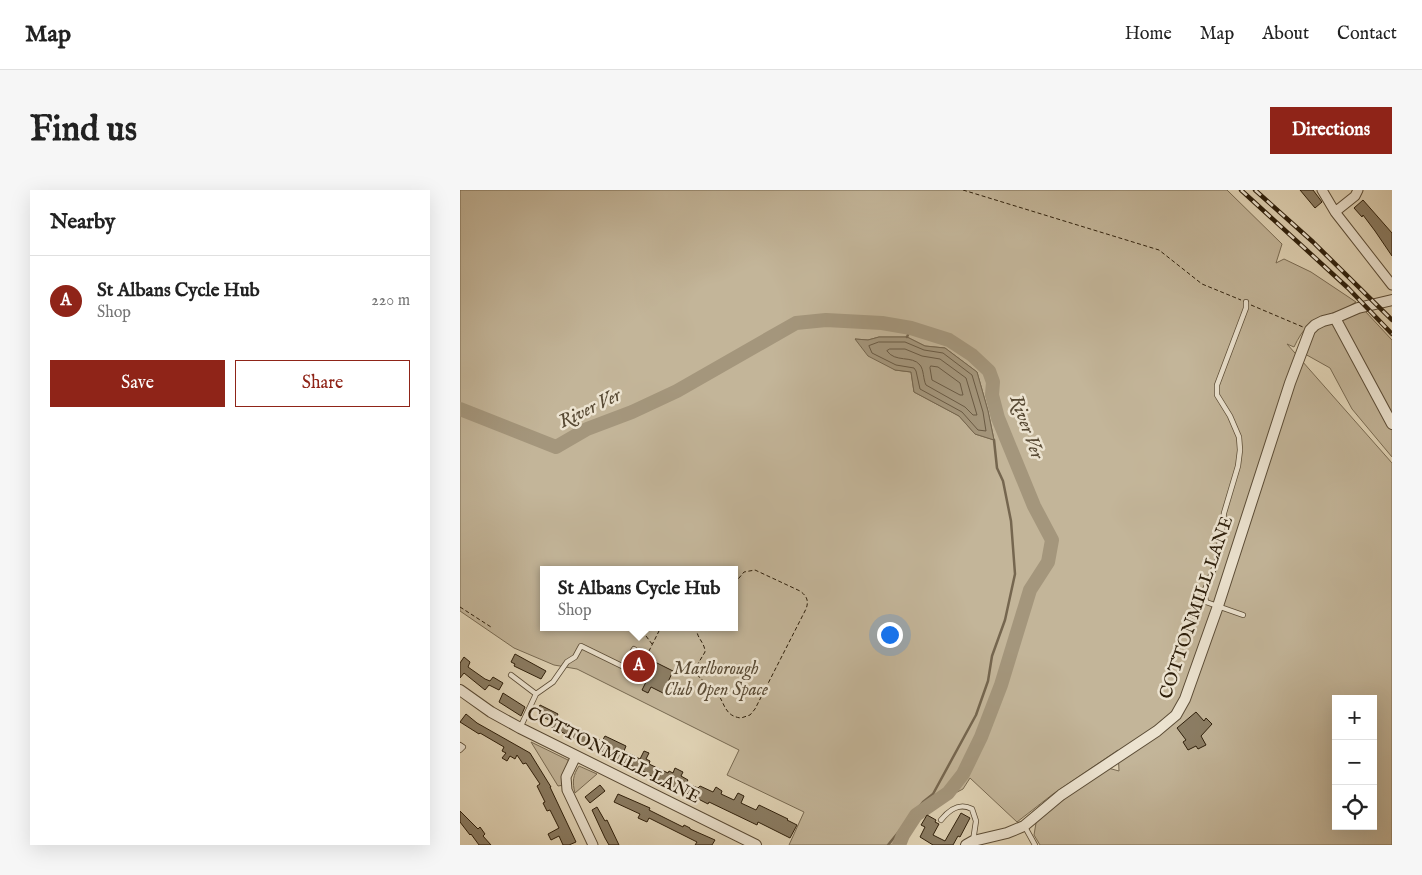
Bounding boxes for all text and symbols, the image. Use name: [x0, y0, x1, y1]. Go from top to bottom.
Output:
text: Map: [25, 19, 71, 50]
text: Home: [1125, 23, 1172, 46]
text: Map: [1200, 23, 1234, 46]
text: About: [1262, 23, 1309, 46]
text: Contact: [1337, 23, 1397, 46]
button: Directions: [1270, 107, 1392, 154]
text: Find us: [30, 108, 137, 153]
text: Nearby: [50, 209, 115, 236]
text: St Albans Cycle Hub: [97, 279, 260, 303]
text: A: [61, 291, 71, 311]
text: 220 m: [371, 291, 410, 311]
text: Shop: [97, 303, 131, 323]
button: Save: [50, 360, 225, 407]
button: Share: [235, 360, 410, 407]
water label: River Ver: [555, 383, 627, 434]
water label: River Ver: [1003, 392, 1049, 464]
street label: COTTONMILL LANE: [1155, 514, 1239, 702]
popup: [540, 566, 738, 631]
text: St Albans Cycle Hub: [558, 577, 720, 601]
text: Shop: [558, 601, 592, 621]
your location: [877, 622, 903, 648]
pin: A: [623, 647, 655, 685]
park label: Marlborough Club Open Space: [664, 658, 768, 702]
map controls: [1332, 695, 1377, 830]
button: +: [1332, 695, 1377, 740]
street label: COTTONMILL LANE: [522, 702, 704, 810]
button: −: [1332, 740, 1377, 785]
button: locate: [1332, 785, 1377, 830]

